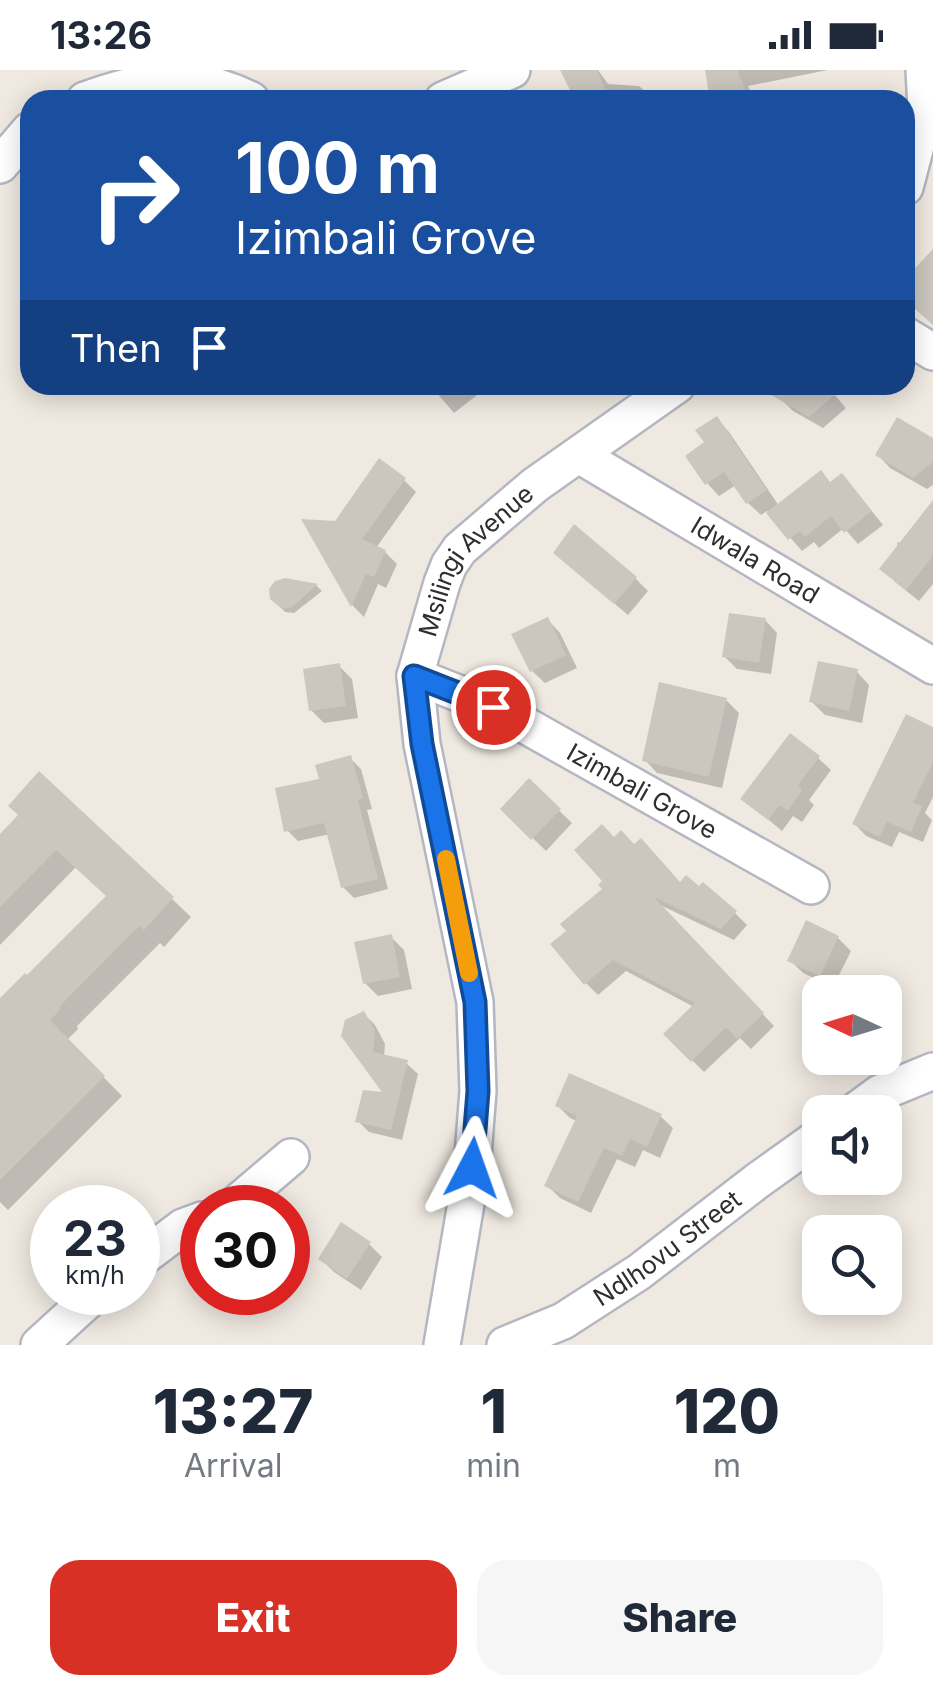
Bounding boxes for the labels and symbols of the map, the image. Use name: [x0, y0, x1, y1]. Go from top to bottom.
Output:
street label: Msilingi Avenue: [412, 478, 539, 640]
street label: Idwala Road: [686, 510, 825, 610]
pin: [451, 665, 536, 750]
street label: Izimbali Grove: [562, 737, 722, 845]
north arrow: [802, 975, 902, 1075]
position arrow: [420, 1116, 524, 1220]
street label: Ndlhovu Street: [588, 1184, 747, 1312]
speed limit sign: 30: [180, 1185, 310, 1315]

